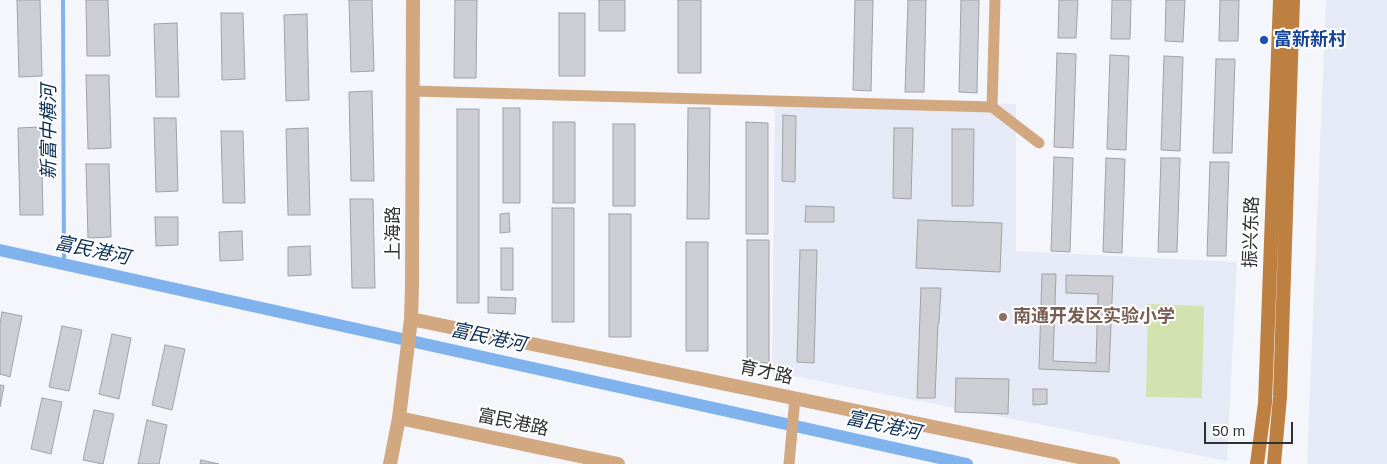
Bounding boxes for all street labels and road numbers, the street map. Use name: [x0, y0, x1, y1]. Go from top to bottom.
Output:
street label: 振兴东路: [1240, 196, 1264, 268]
street label: 上海路: [383, 206, 405, 260]
street label: 育才路: [737, 357, 795, 389]
street label: 富民港路: [476, 405, 550, 441]

